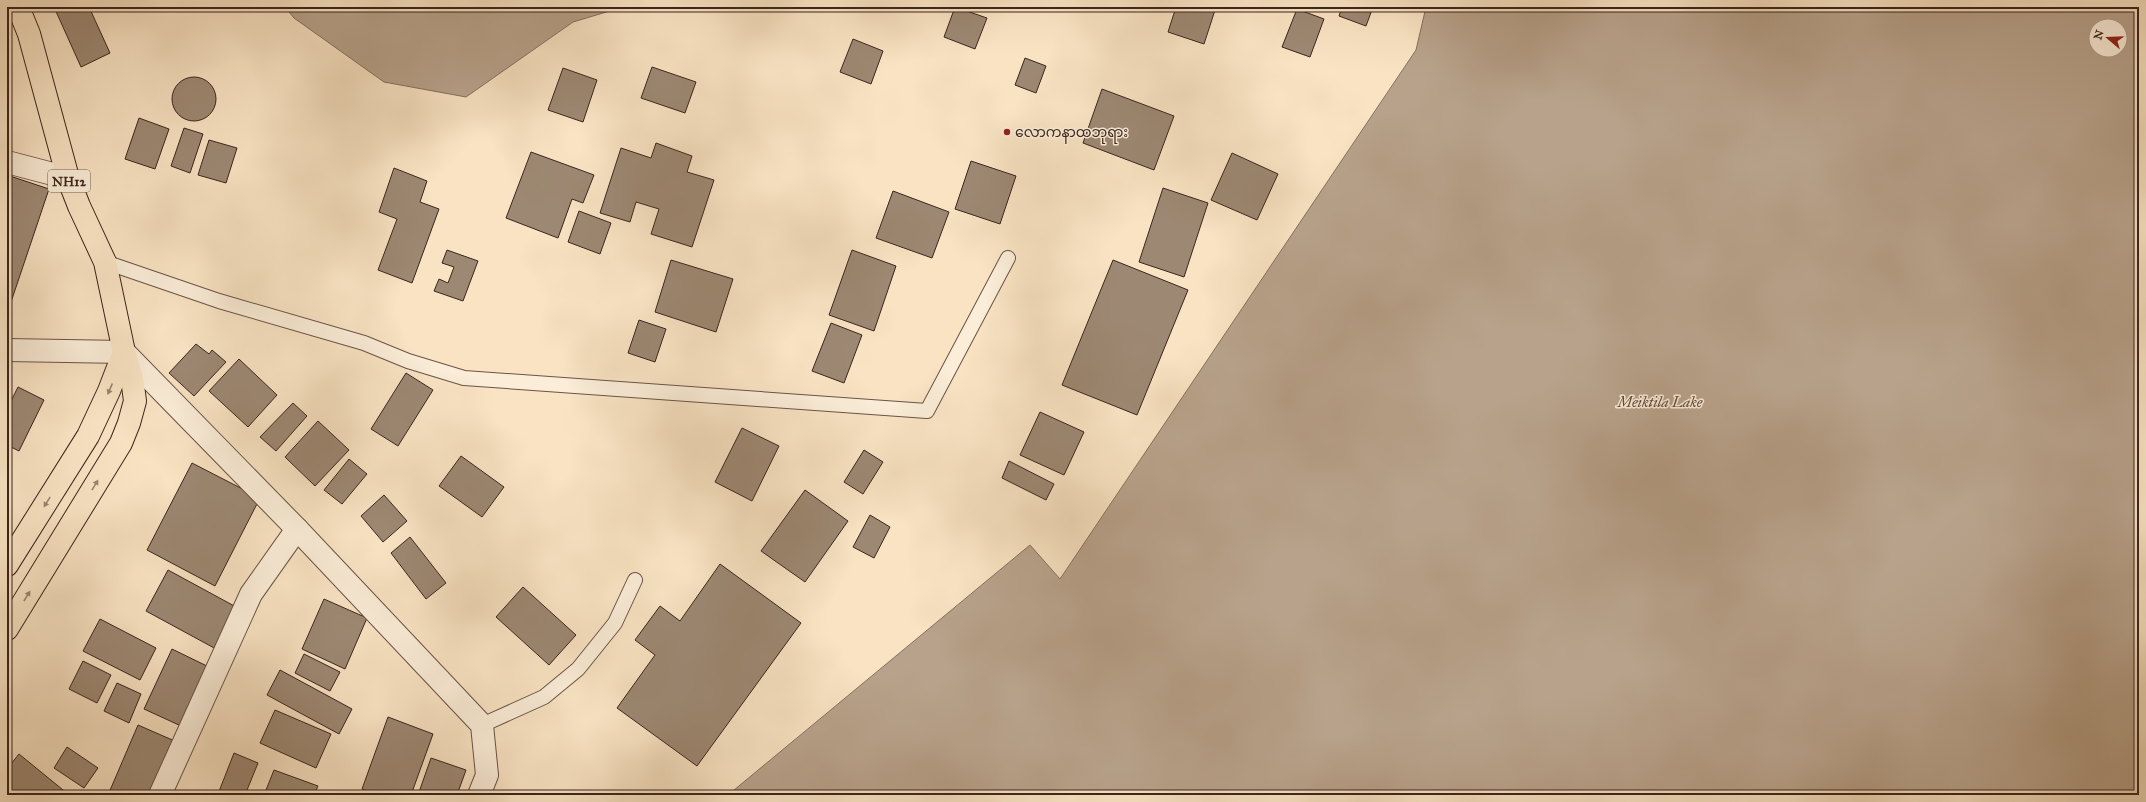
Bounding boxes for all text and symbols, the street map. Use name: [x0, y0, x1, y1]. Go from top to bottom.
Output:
north arrow: [2088, 18, 2128, 58]
text: N: [2091, 28, 2107, 41]
place label: လောကနာထဘုရား: [1015, 124, 1128, 144]
marker: လောကနာထဘုရား: [1002, 127, 1012, 137]
road number: NH12: [48, 170, 90, 192]
one-way arrow: [106, 383, 112, 395]
water label: Meiktila Lake: [1616, 393, 1703, 411]
one-way arrow: [91, 480, 99, 490]
one-way arrow: [43, 496, 50, 508]
one-way arrow: [24, 590, 31, 602]

